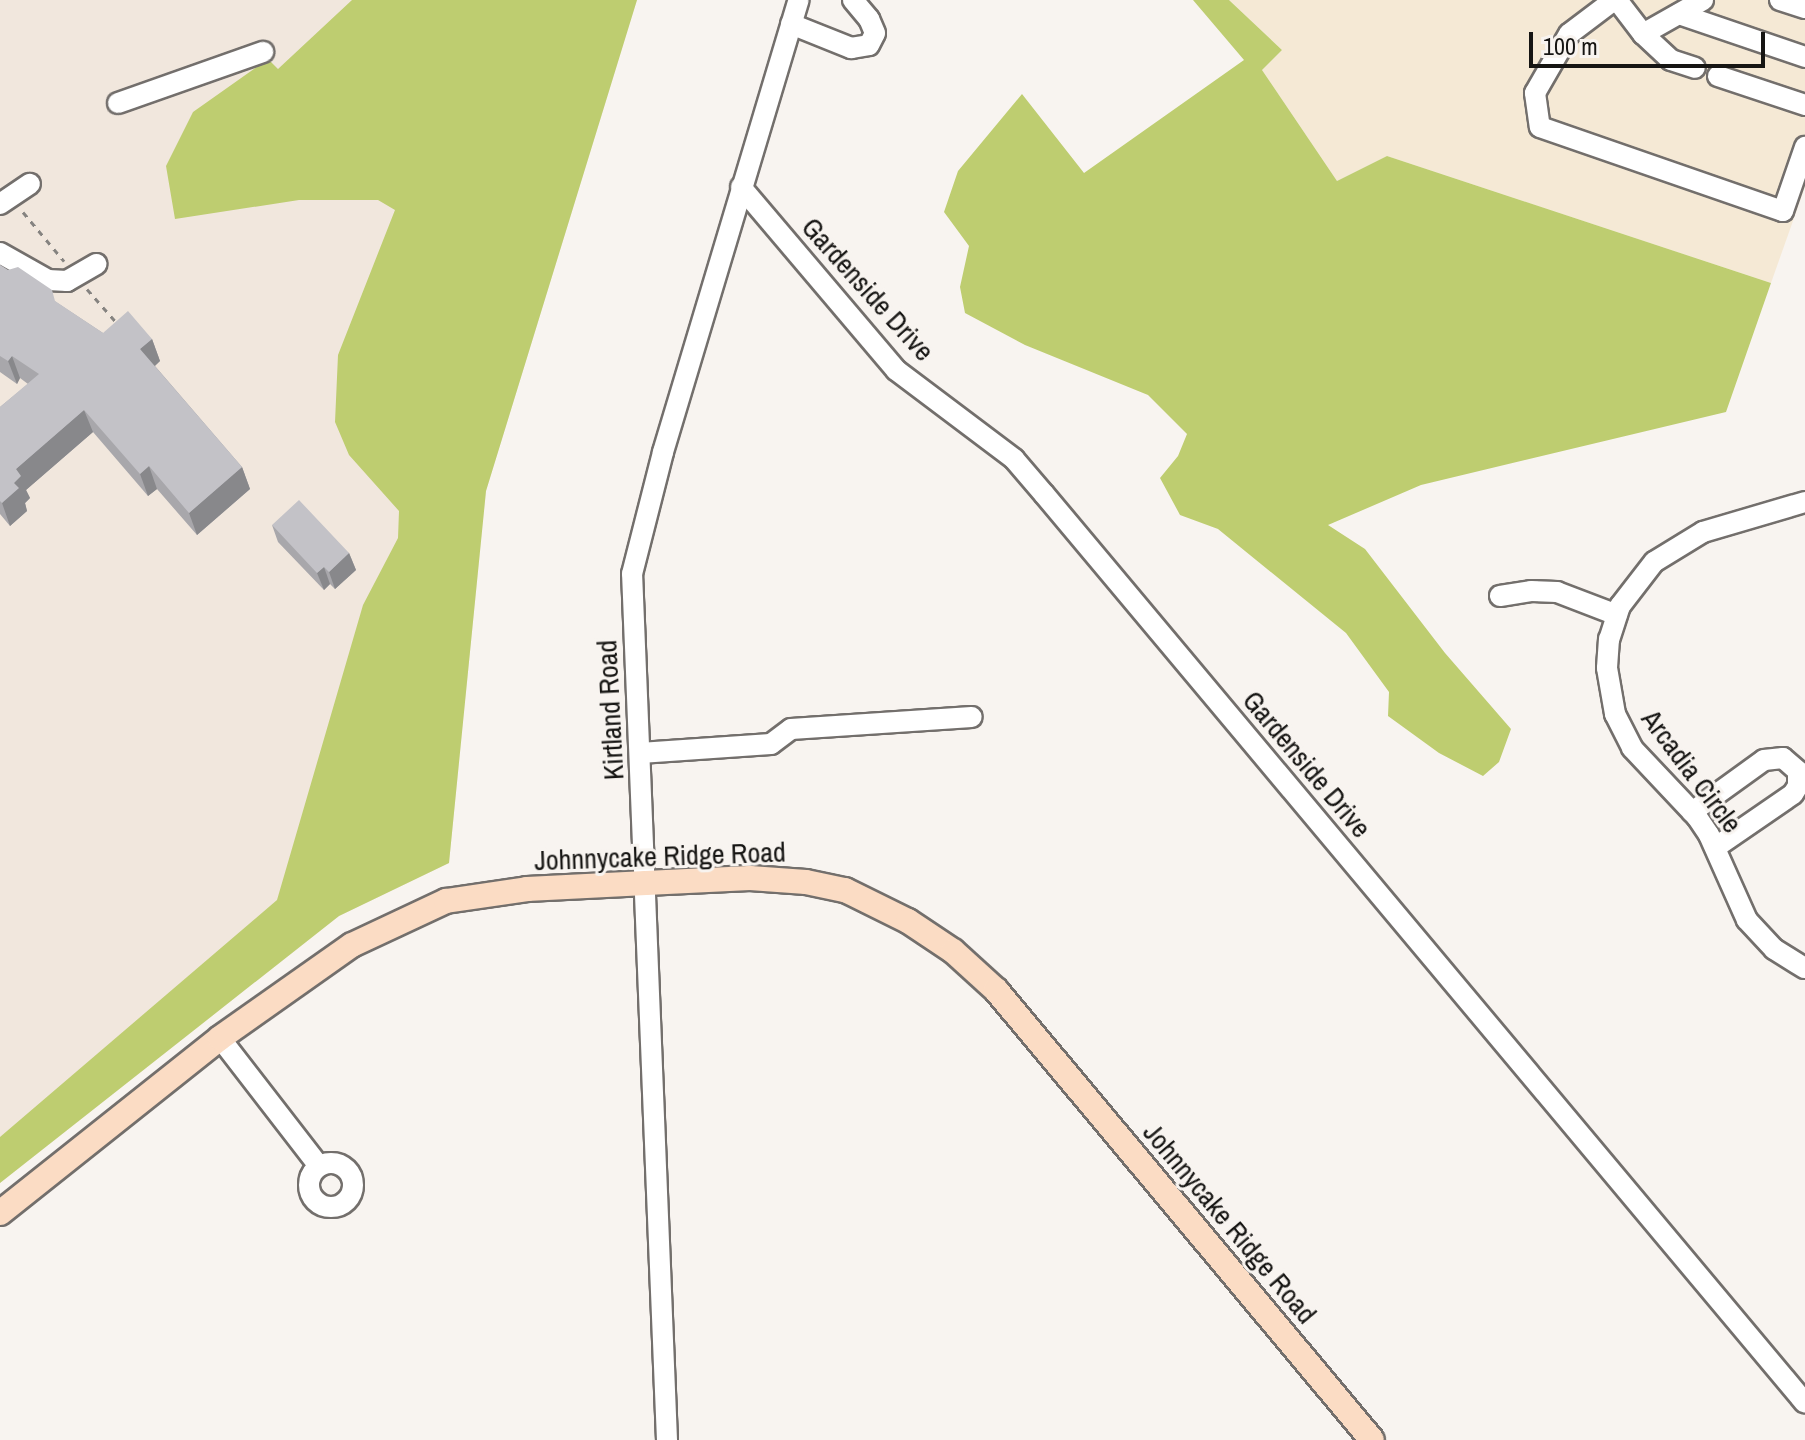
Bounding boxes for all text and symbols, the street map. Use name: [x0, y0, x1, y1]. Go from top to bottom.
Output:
scale bar: [1533, 16, 1769, 66]
text: 100 m: [1543, 30, 1598, 62]
street label: Gardenside Drive: [795, 210, 941, 368]
street label: Kirtland Road: [590, 639, 630, 781]
street label: Gardenside Drive: [1236, 684, 1378, 844]
street label: Arcadia Circle: [1635, 703, 1749, 839]
street label: Johnnycake Ridge Road: [534, 835, 786, 877]
street label: Johnnycake Ridge Road: [1136, 1116, 1324, 1330]

